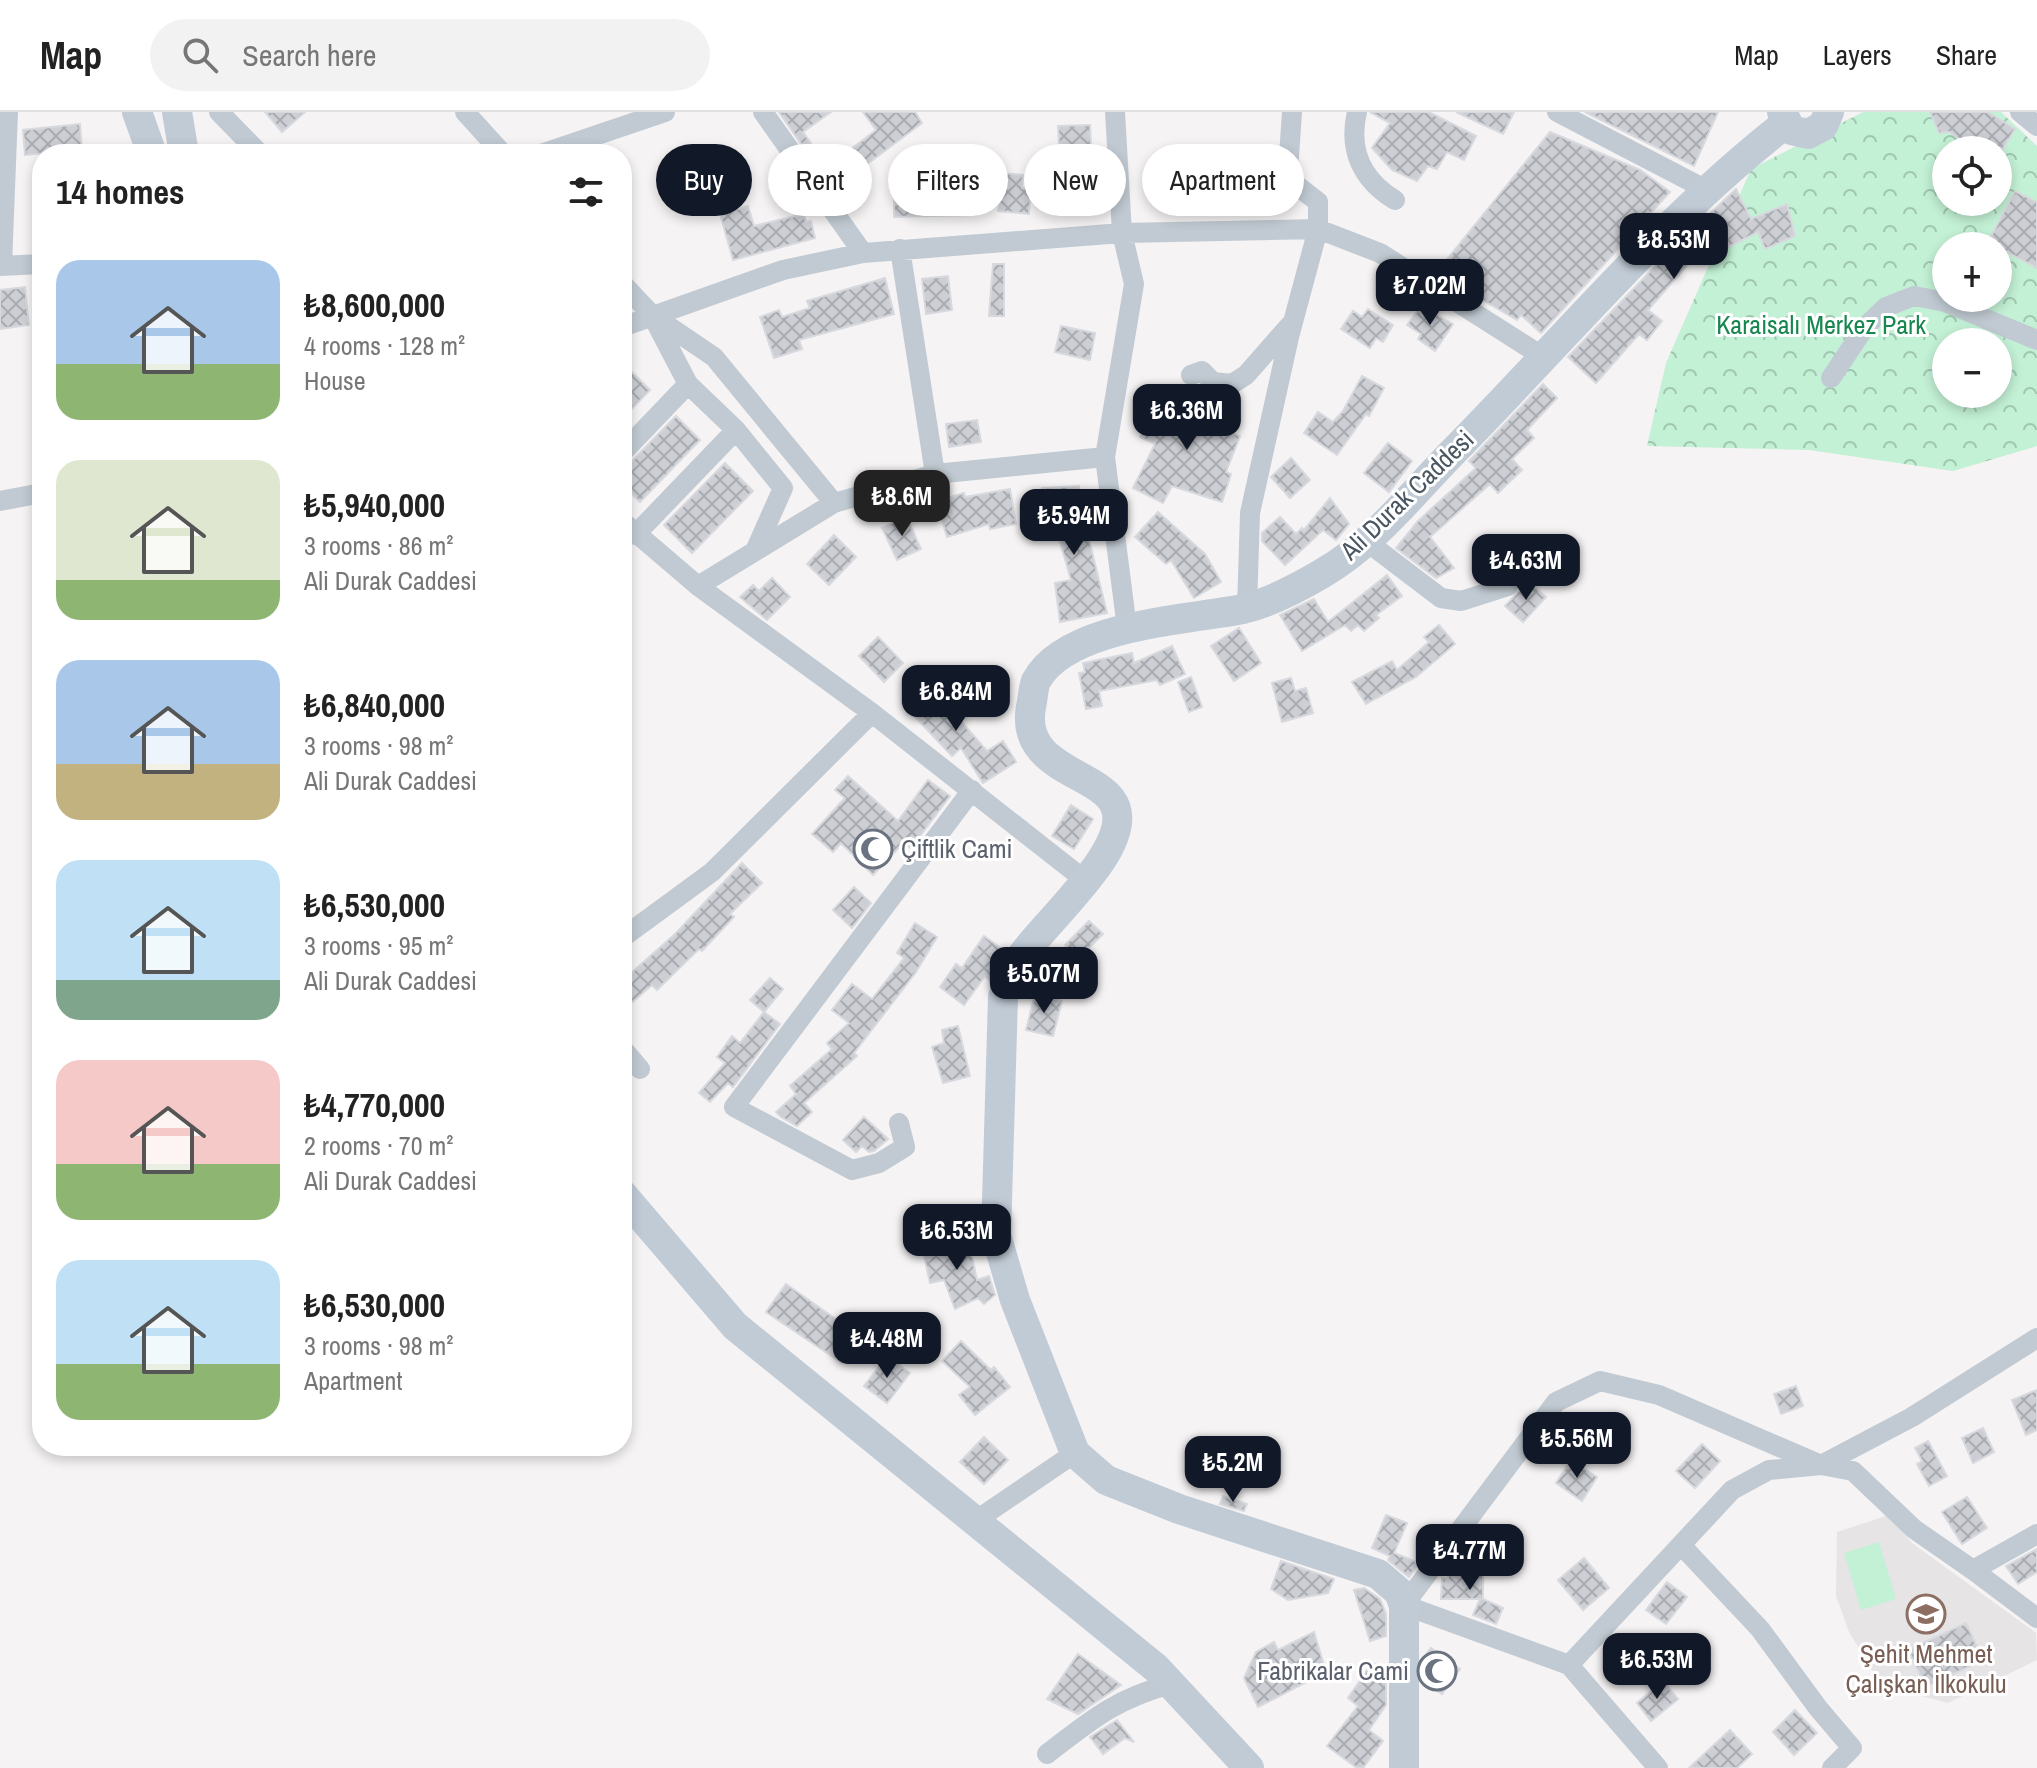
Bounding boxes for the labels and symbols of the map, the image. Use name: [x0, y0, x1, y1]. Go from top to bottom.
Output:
pin: ₺8.53M: [1609, 213, 1739, 281]
pin: ₺7.02M: [1365, 259, 1495, 327]
park label: Karaisalı Merkez Park: [1716, 307, 1926, 342]
pin: ₺6.36M: [1122, 384, 1252, 452]
street label: Ali Durak Caddesi: [1332, 422, 1481, 568]
pin: ₺8.6M: [846, 470, 958, 538]
pin: ₺5.94M: [1009, 489, 1139, 557]
pin: ₺4.63M: [1461, 534, 1591, 602]
pin: ₺6.84M: [891, 665, 1021, 733]
mosque icon: Çiftlik Cami: [852, 828, 894, 870]
place label: Çiftlik Cami: [901, 831, 1012, 866]
pin: ₺5.07M: [979, 947, 1109, 1015]
pin: ₺6.53M: [892, 1204, 1022, 1272]
pin: ₺4.48M: [822, 1312, 952, 1380]
pin: ₺5.56M: [1512, 1412, 1642, 1480]
pin: ₺5.2M: [1177, 1436, 1289, 1504]
pin: ₺4.77M: [1405, 1524, 1535, 1592]
school or university icon: Şehit Mehmet Çalışkan İlkokulu: [1905, 1593, 1947, 1635]
pin: ₺6.53M: [1592, 1633, 1722, 1701]
place label: Şehit Mehmet Çalışkan İlkokulu: [1845, 1636, 2007, 1701]
mosque icon: Fabrikalar Cami: [1416, 1650, 1458, 1692]
place label: Fabrikalar Cami: [1257, 1653, 1409, 1688]

